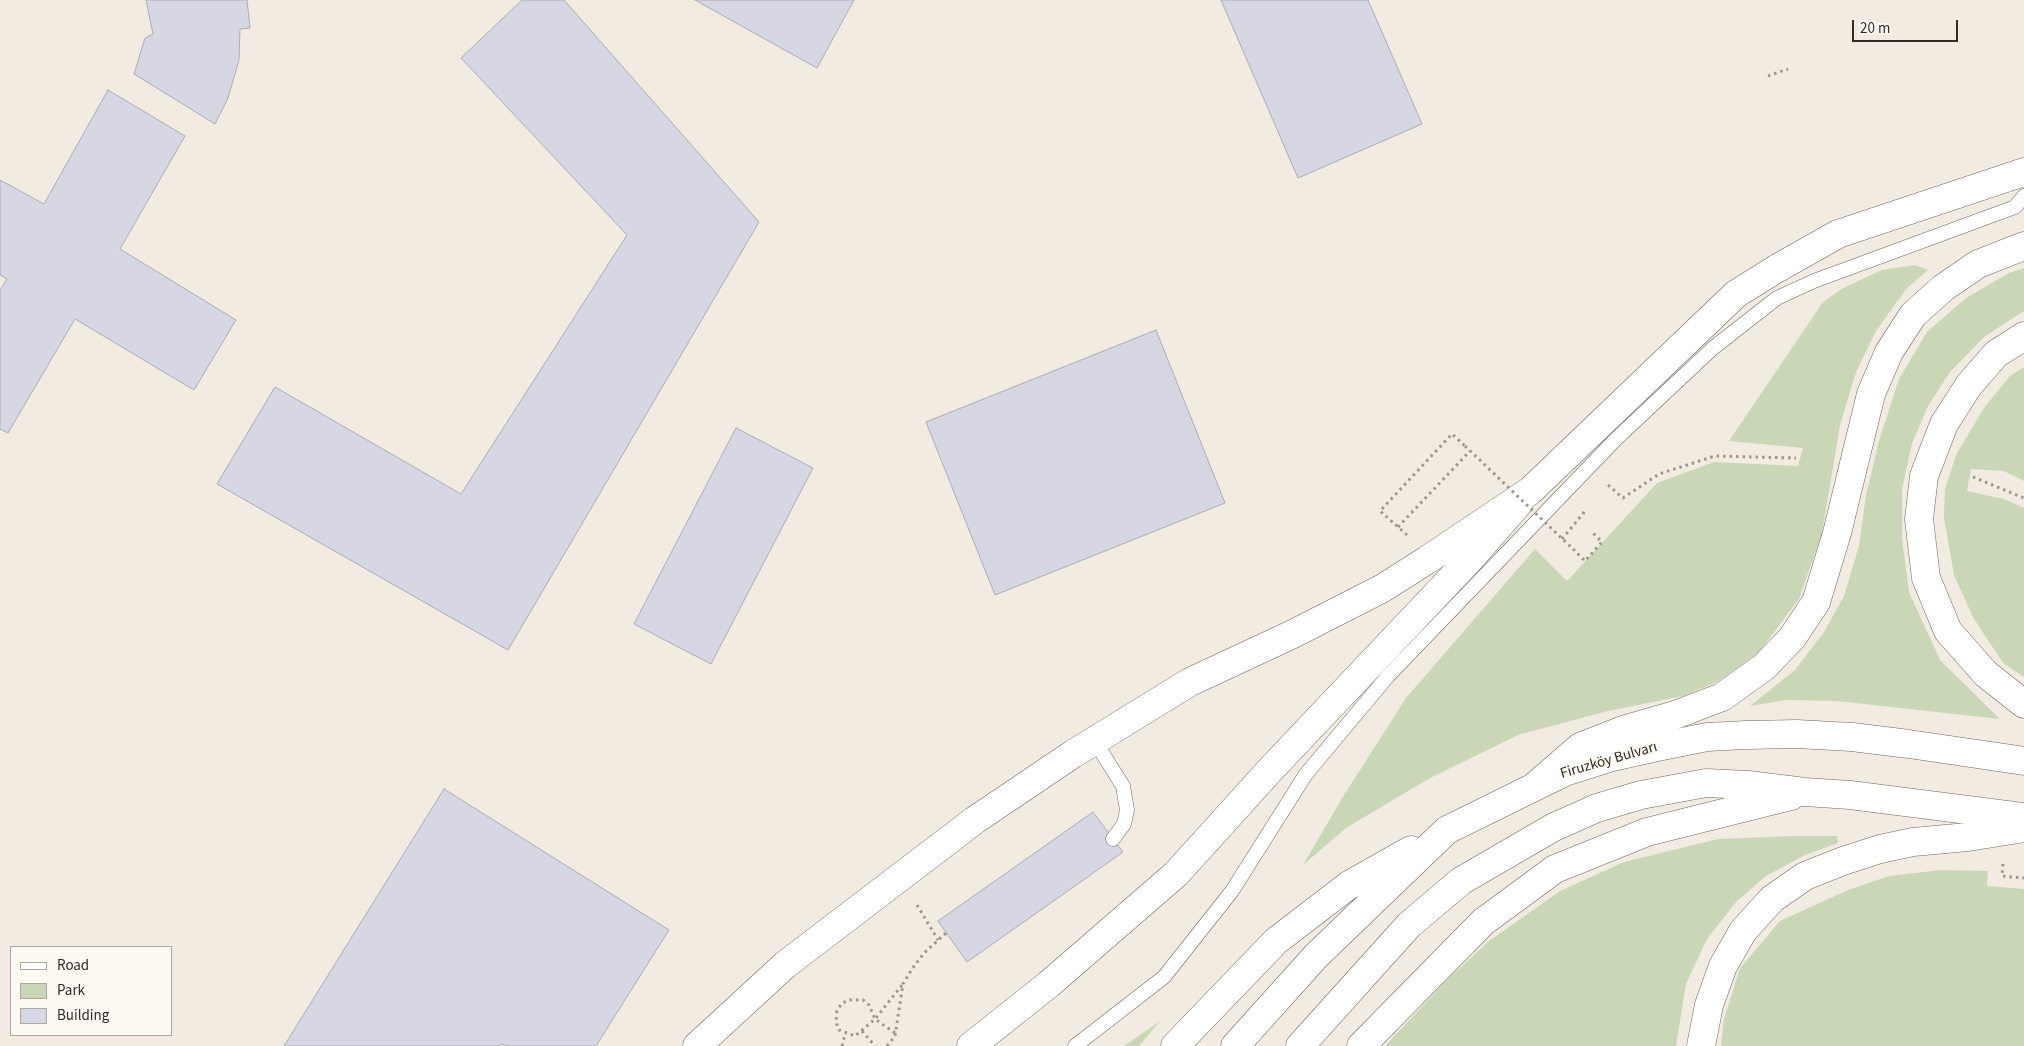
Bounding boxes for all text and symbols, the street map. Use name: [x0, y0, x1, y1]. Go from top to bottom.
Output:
scale bar: [1854, 10, 1960, 42]
text: 20 m: [1860, 18, 1890, 39]
street label: Firuzköy Bulvarı: [1558, 739, 1660, 783]
legend: [10, 946, 172, 1036]
text: Road: [57, 955, 89, 976]
text: Park: [57, 980, 85, 1001]
text: Building: [57, 1005, 109, 1026]

